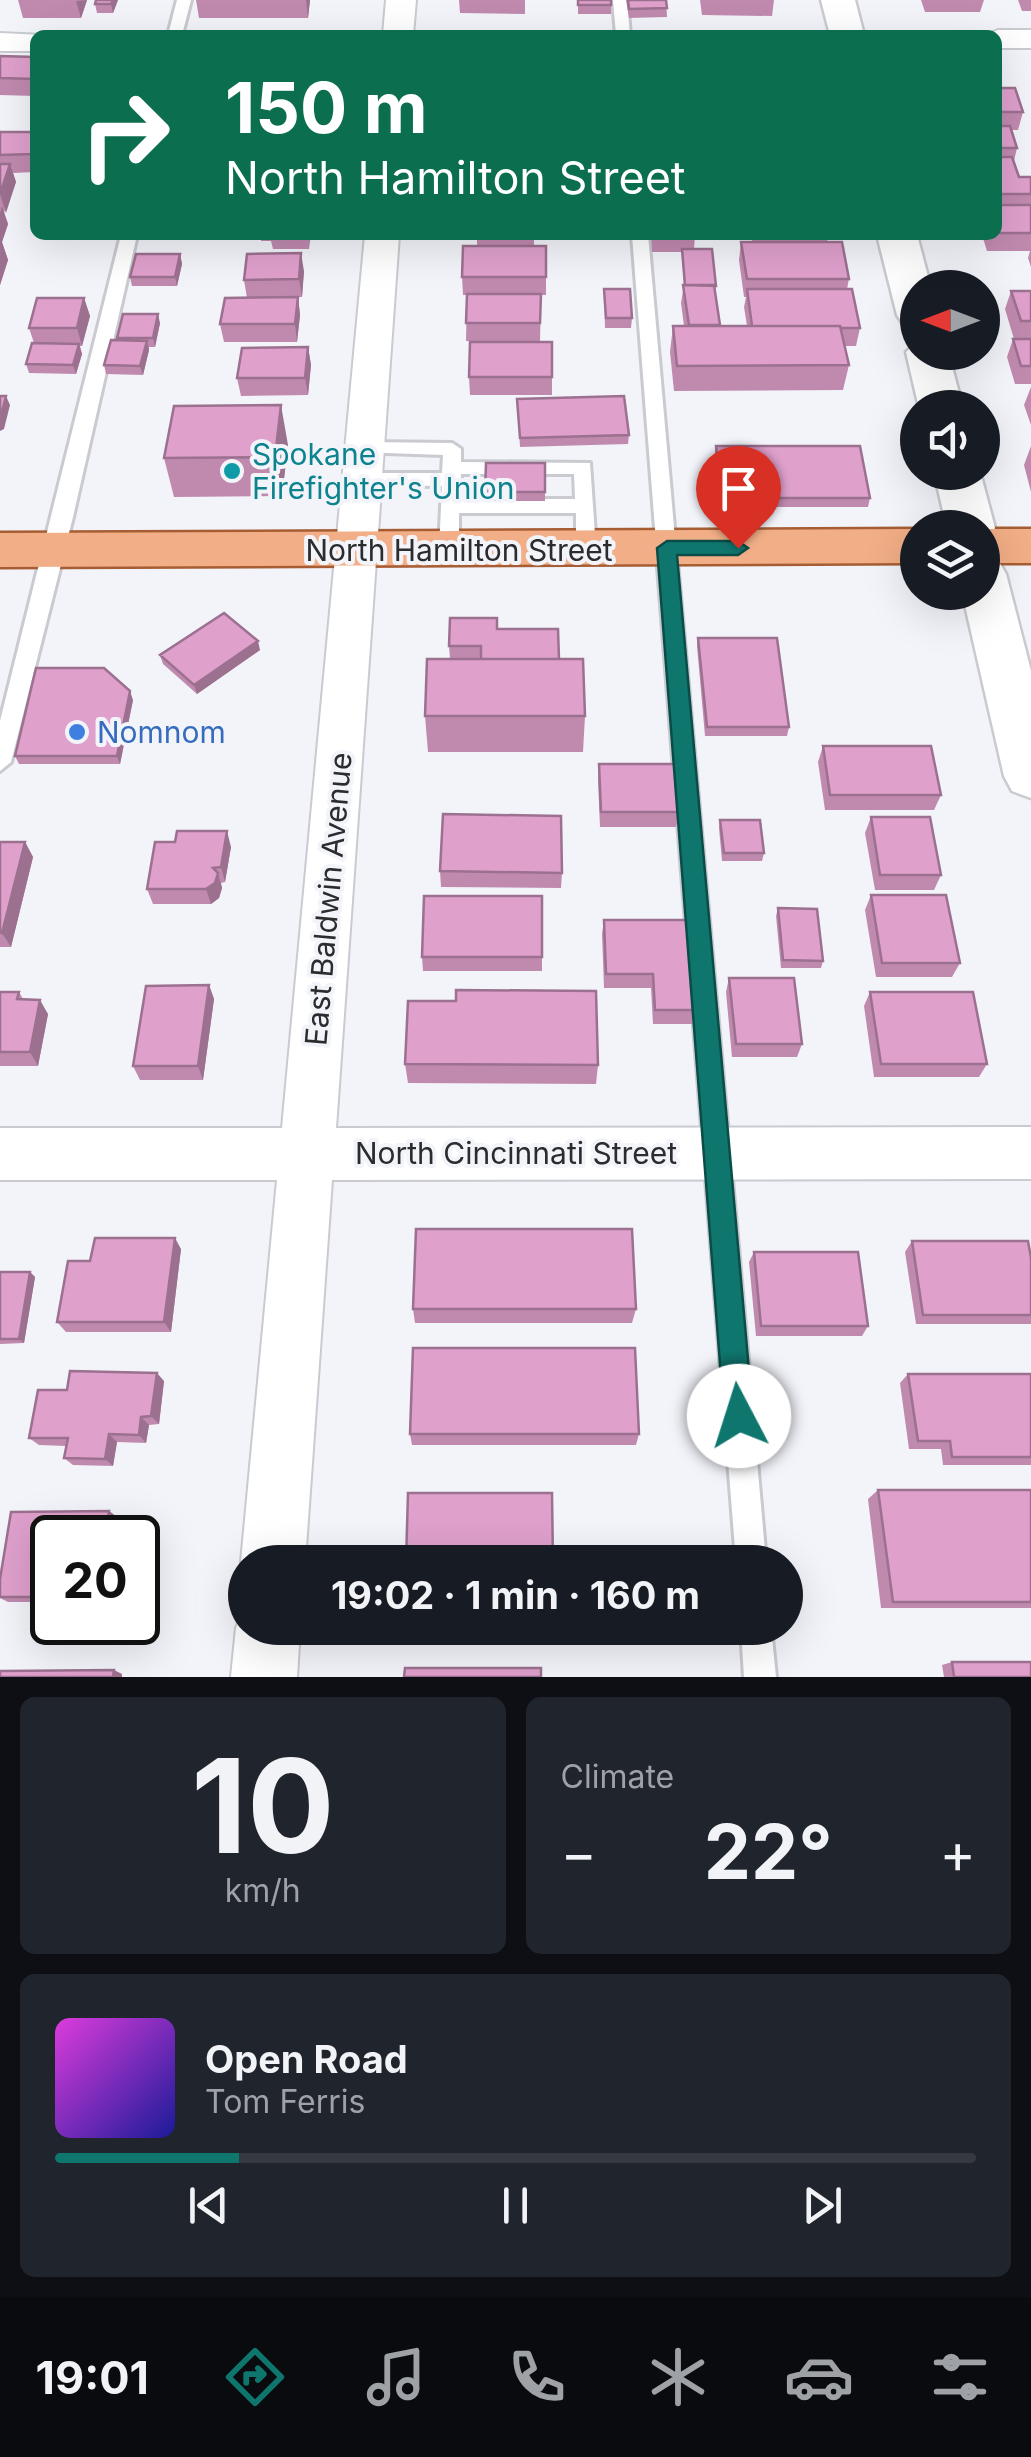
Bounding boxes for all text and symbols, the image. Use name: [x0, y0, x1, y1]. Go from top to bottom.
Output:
text: 150 m: [225, 65, 428, 150]
icon: right: [60, 70, 190, 200]
text: North Hamilton Street: [225, 150, 686, 205]
north arrow: [900, 270, 1000, 370]
map controls: [900, 270, 1000, 610]
button: sound: [900, 390, 1000, 490]
place label: Spokane Firefighter's Union: [252, 436, 514, 506]
pin: [696, 446, 781, 549]
marker: Spokane Firefighter's Union: [221, 460, 243, 482]
icon: arrive: [711, 461, 766, 516]
button: layers: [900, 510, 1000, 610]
street label: North Hamilton Street: [305, 532, 613, 568]
place label: Nomnom: [97, 714, 226, 750]
marker: Nomnom: [66, 721, 88, 743]
street label: East Baldwin Avenue: [297, 751, 359, 1047]
street label: North Cincinnati Street: [355, 1135, 677, 1171]
position arrow: [687, 1364, 791, 1468]
speed limit sign: 20: [30, 1515, 160, 1645]
text: 19:02 · 1 min · 160 m: [331, 1572, 700, 1618]
text: 10: [191, 1727, 335, 1884]
text: Climate: [561, 1757, 674, 1796]
text: 22°: [704, 1806, 833, 1897]
text: −: [561, 1820, 597, 1886]
text: +: [940, 1820, 976, 1886]
text: km/h: [225, 1871, 301, 1910]
text: Open Road: [205, 2036, 408, 2082]
text: Tom Ferris: [205, 2082, 365, 2121]
icon: previous: [181, 2178, 236, 2233]
icon: pause: [488, 2178, 543, 2233]
icon: next: [795, 2178, 850, 2233]
icon: directions: [220, 2342, 290, 2412]
icon: music: [361, 2342, 431, 2412]
icon: phone: [502, 2342, 572, 2412]
icon: climate: [643, 2342, 713, 2412]
icon: car: [784, 2342, 854, 2412]
icon: filters: [925, 2342, 995, 2412]
text: 19:01: [36, 2350, 149, 2405]

